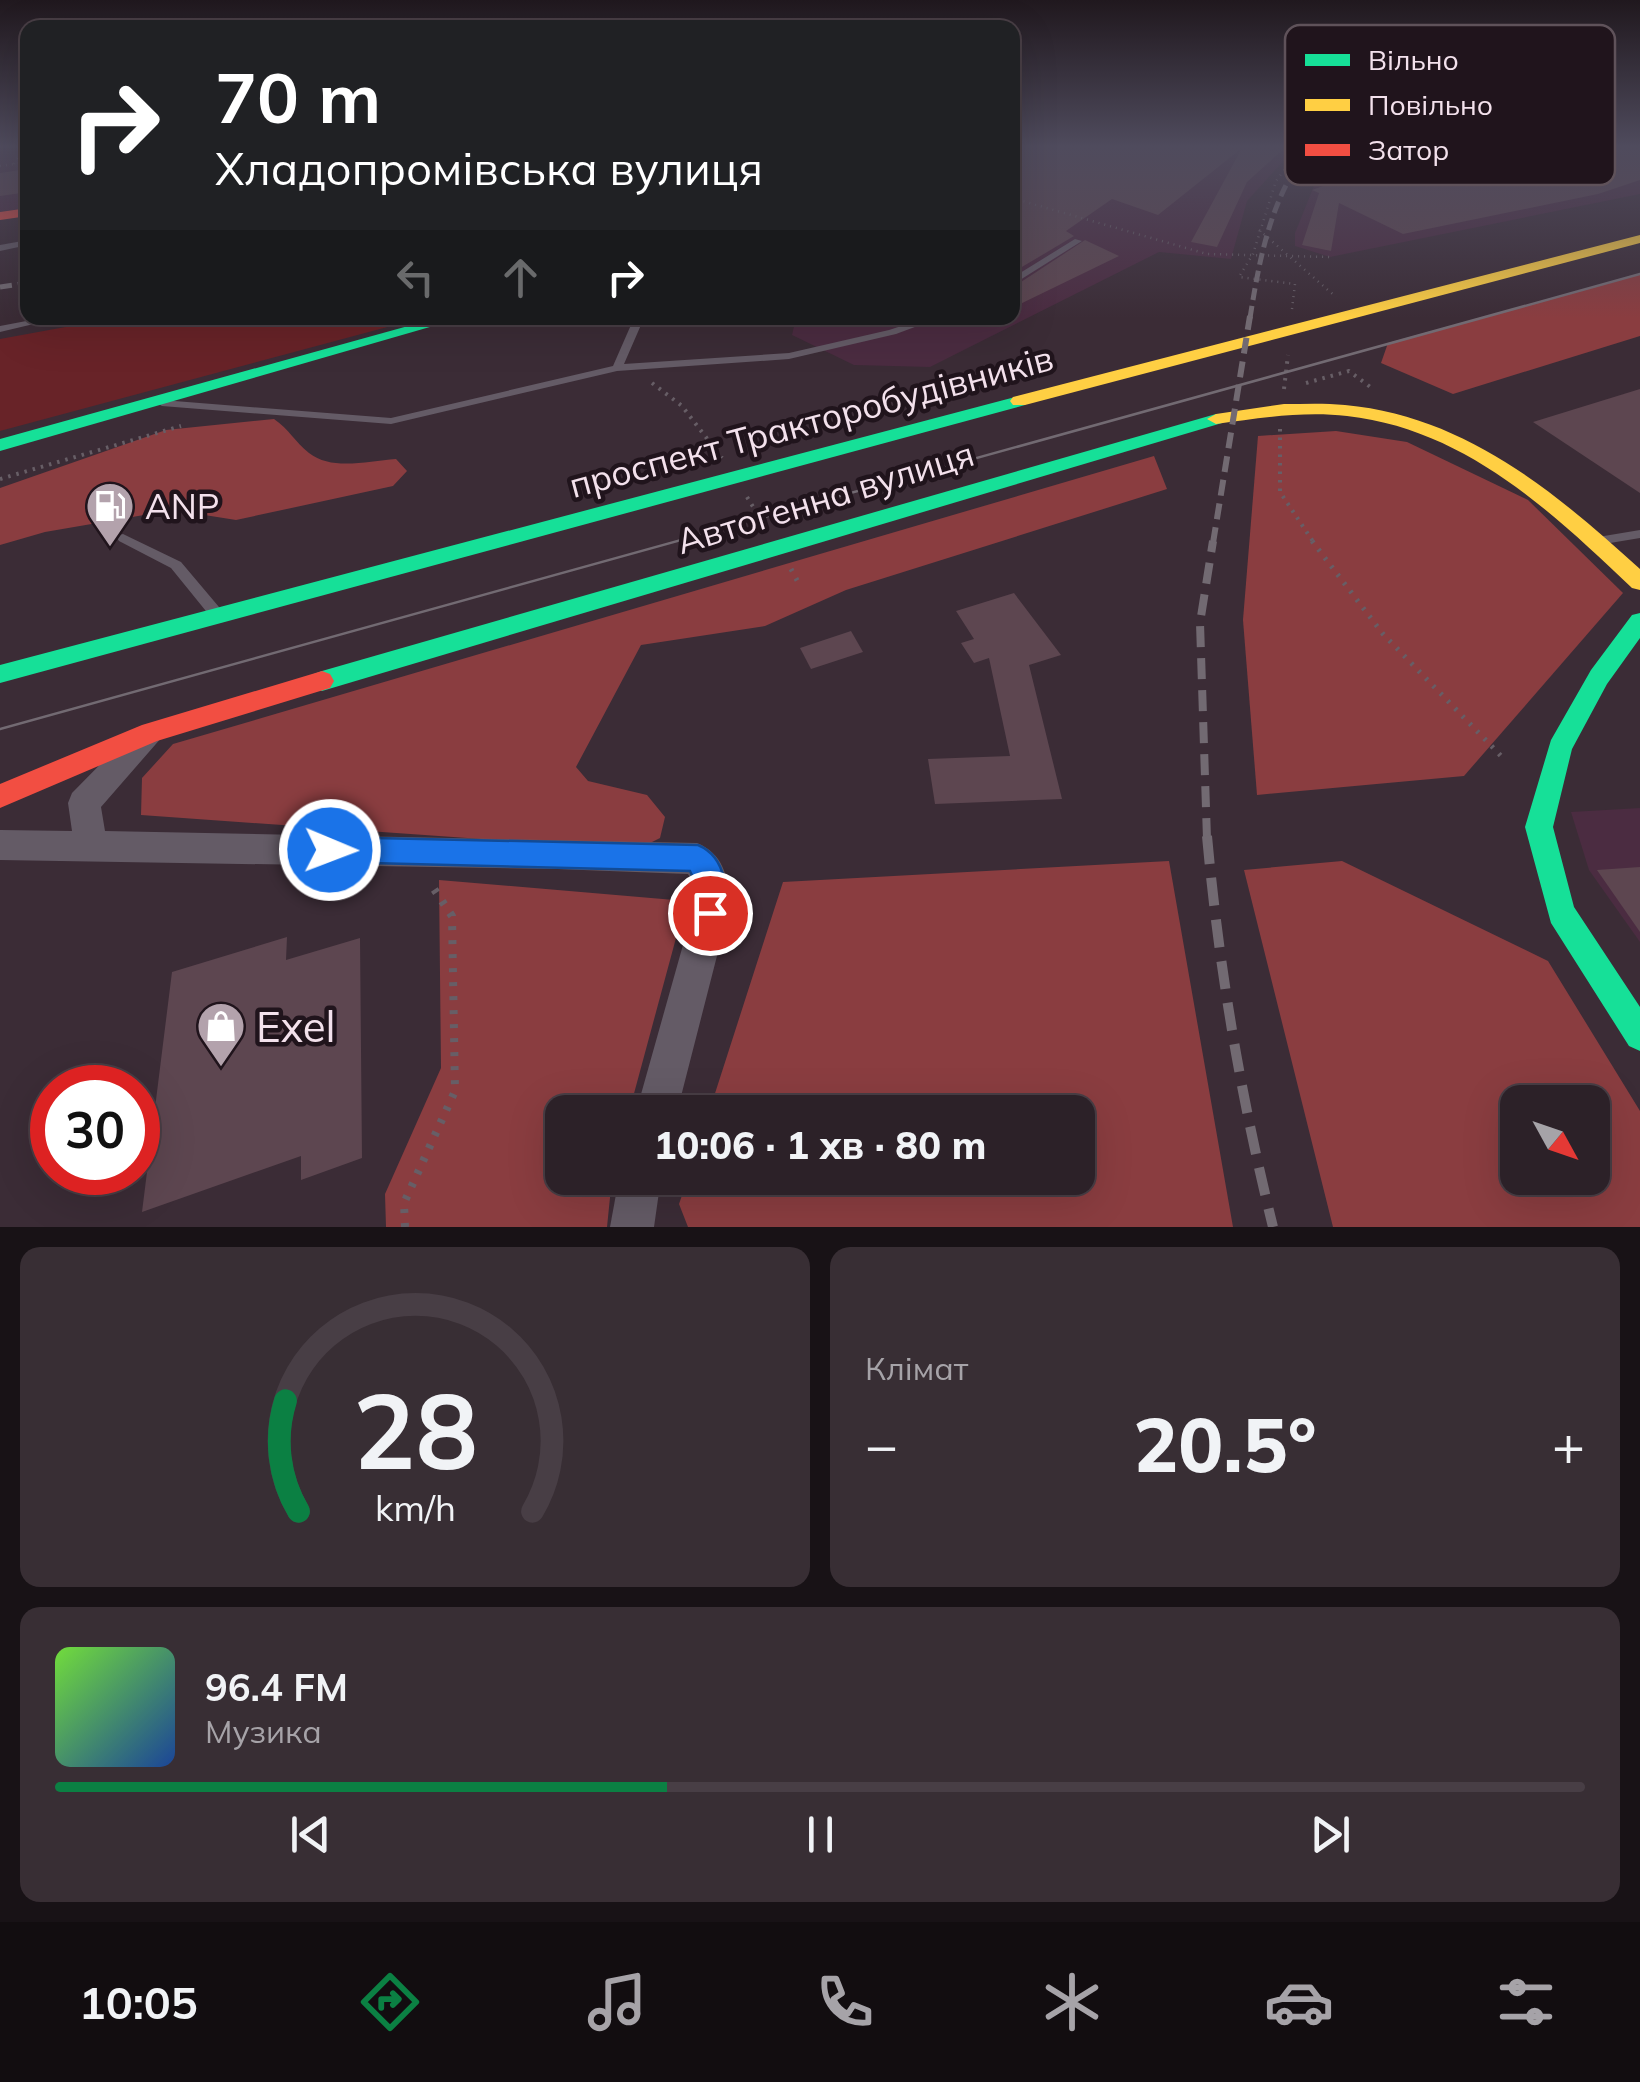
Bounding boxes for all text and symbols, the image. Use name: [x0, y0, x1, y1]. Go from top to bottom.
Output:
legend: [1285, 25, 1615, 185]
text: Вільно: [1368, 42, 1459, 77]
text: 70 m: [215, 53, 381, 141]
icon: right: [50, 60, 180, 190]
text: Повільно: [1368, 87, 1493, 122]
text: Затор: [1368, 132, 1449, 167]
text: Хладопромівська вулиця: [215, 140, 763, 196]
icon: left: [388, 250, 443, 305]
icon: ahead: [493, 250, 548, 305]
icon: right: [598, 250, 653, 305]
street label: проспект Тракторобудівників: [564, 335, 1058, 507]
street label: Автоґенна вулиця: [671, 431, 979, 563]
fuel station icon: ANP: [84, 480, 136, 548]
place label: ANP: [145, 484, 220, 528]
position arrow: [278, 798, 382, 902]
pin: [668, 871, 753, 956]
icon: arrive: [683, 886, 738, 941]
shop icon: Exel: [195, 1000, 247, 1068]
place label: Exel: [256, 1000, 336, 1053]
speed limit sign: 30: [30, 1065, 160, 1195]
north arrow: [1500, 1085, 1610, 1195]
map controls: [1500, 1085, 1610, 1195]
text: 10:06 · 1 хв · 80 m: [654, 1121, 986, 1169]
text: Клімат: [865, 1348, 968, 1388]
text: 28: [353, 1364, 477, 1495]
text: 20.5°: [1133, 1397, 1317, 1491]
text: −: [865, 1410, 898, 1479]
text: +: [1552, 1410, 1585, 1479]
text: km/h: [375, 1485, 455, 1530]
text: 96.4 FM: [205, 1663, 348, 1711]
text: Музика: [205, 1711, 322, 1751]
icon: previous: [283, 1807, 338, 1862]
icon: pause: [793, 1807, 848, 1862]
icon: next: [1303, 1807, 1358, 1862]
icon: directions: [355, 1967, 425, 2037]
icon: music: [582, 1967, 652, 2037]
icon: phone: [810, 1967, 880, 2037]
icon: climate: [1037, 1967, 1107, 2037]
icon: car: [1264, 1967, 1334, 2037]
icon: filters: [1491, 1967, 1561, 2037]
text: 10:05: [79, 1974, 198, 2030]

